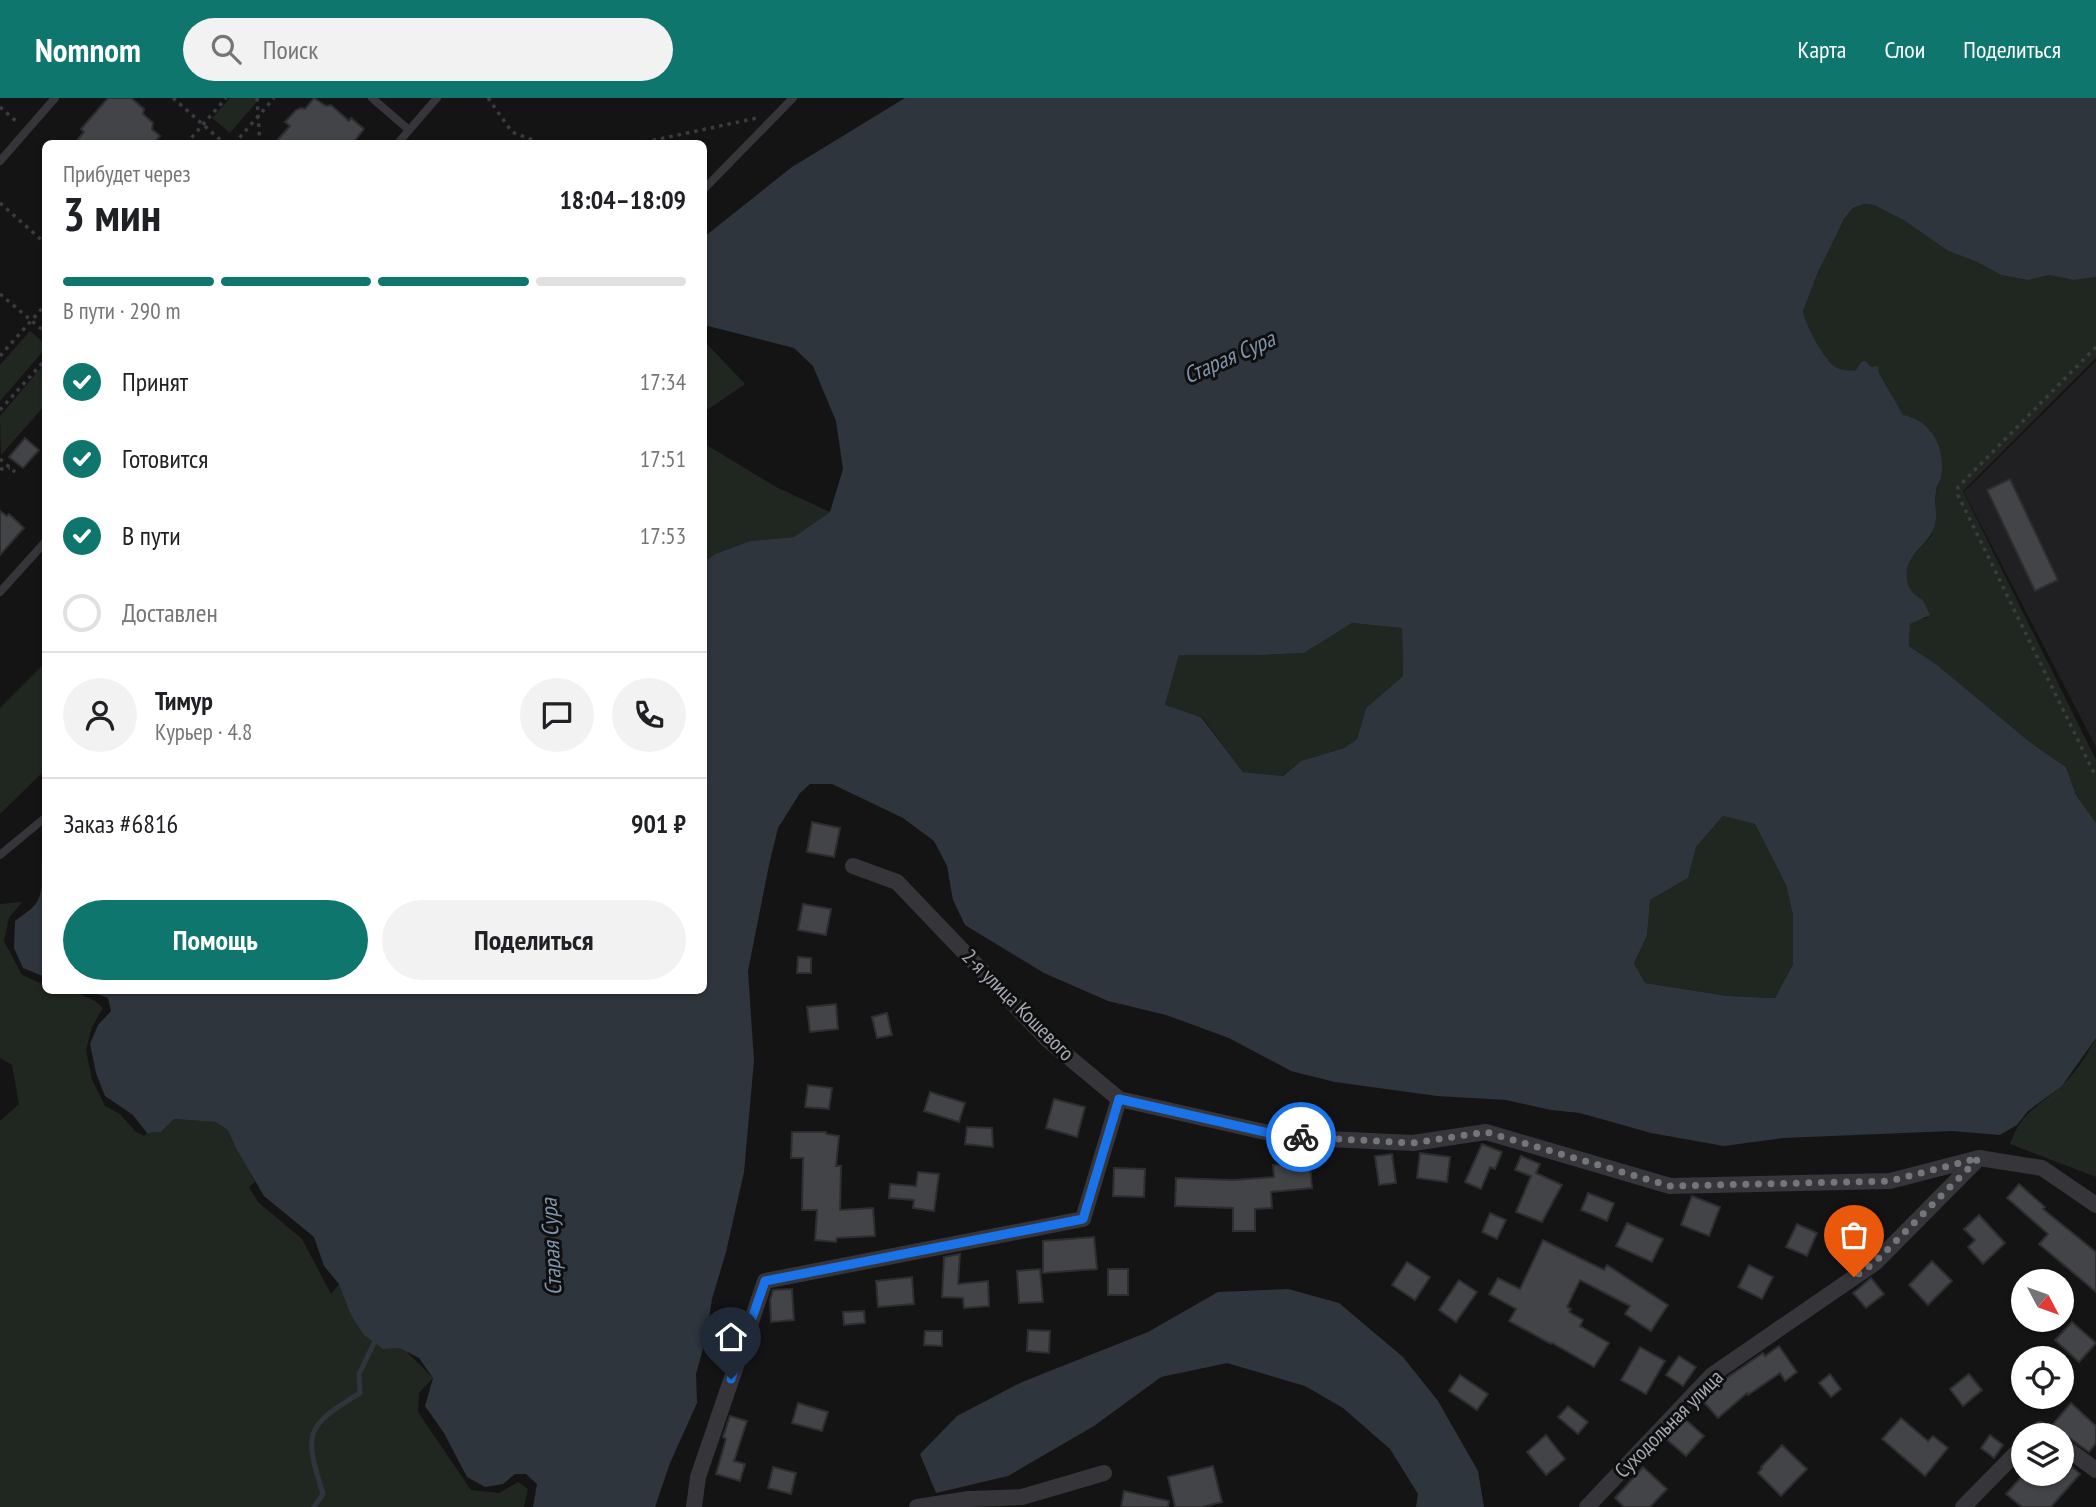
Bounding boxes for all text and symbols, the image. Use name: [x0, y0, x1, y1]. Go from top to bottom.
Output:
search box: [183, 18, 673, 81]
text: Nomnom: [35, 28, 141, 71]
icon: search: [207, 30, 245, 68]
text: Поиск: [263, 33, 318, 66]
text: Карта: [1798, 34, 1846, 65]
text: Слои: [1884, 34, 1925, 65]
text: Поделиться: [1963, 34, 2061, 65]
text: Прибудет через: [63, 159, 191, 188]
text: 18:04–18:09: [559, 183, 686, 216]
text: 3 мин: [63, 184, 161, 244]
text: В пути · 290 m: [63, 296, 180, 325]
water label: Старая Сура: [1179, 323, 1281, 390]
icon: check: [63, 363, 101, 401]
text: Принят: [122, 365, 188, 398]
text: 17:34: [640, 367, 686, 396]
icon: check: [63, 440, 101, 478]
text: Готовится: [122, 442, 208, 475]
text: 17:51: [640, 444, 686, 473]
icon: check: [63, 517, 101, 555]
text: В пути: [122, 519, 181, 552]
text: 17:53: [640, 521, 686, 550]
text: Доставлен: [122, 596, 218, 629]
button: person: [63, 678, 137, 752]
button: chat: [520, 678, 594, 752]
button: phone: [612, 678, 686, 752]
text: Тимур: [155, 684, 213, 717]
text: Курьер · 4.8: [155, 717, 252, 746]
text: Заказ #6816: [63, 807, 178, 840]
text: 901 ₽: [631, 807, 686, 840]
button: Помощь: [63, 900, 368, 980]
button: Поделиться: [382, 900, 686, 980]
street label: 2-я улица Кошевого: [957, 943, 1080, 1066]
courier: [1266, 1102, 1336, 1172]
icon: bike: [1282, 1118, 1320, 1156]
water label: Старая Сура: [533, 1196, 568, 1296]
pin: [1824, 1205, 1884, 1277]
icon: bag: [1835, 1216, 1873, 1254]
north arrow: [2011, 1269, 2074, 1332]
map controls: [2011, 1269, 2074, 1486]
pin: [701, 1307, 761, 1379]
icon: home: [712, 1318, 750, 1356]
button: locate: [2011, 1346, 2074, 1409]
street label: Суходольная улица: [1609, 1364, 1729, 1484]
button: layers: [2011, 1423, 2074, 1486]

